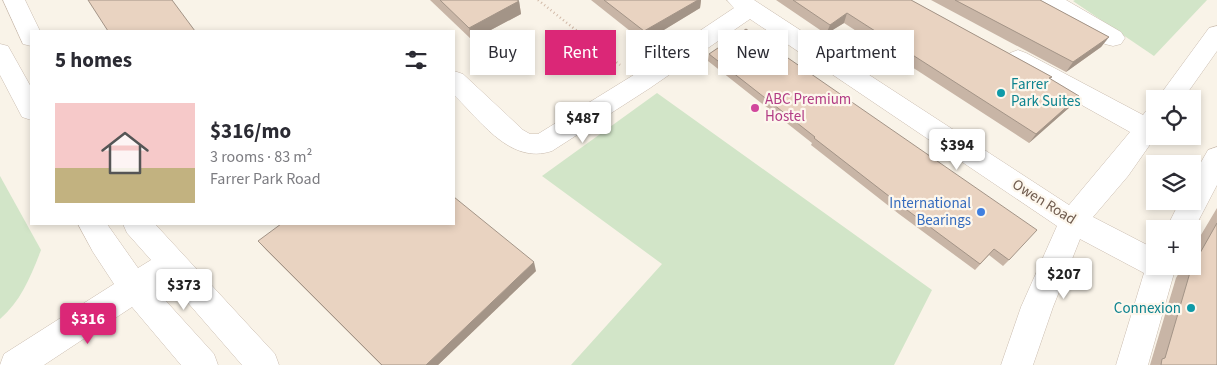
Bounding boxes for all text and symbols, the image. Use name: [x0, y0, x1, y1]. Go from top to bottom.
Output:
chip: Buy: [470, 30, 535, 75]
chip: Rent: [545, 30, 616, 75]
chip: Filters: [626, 30, 708, 75]
chip: New: [718, 30, 788, 75]
chip: Apartment: [798, 30, 914, 75]
text: 5 homes: [55, 45, 132, 75]
icon: filters: [402, 46, 430, 74]
place label: Farrer Park Suites: [1011, 74, 1081, 112]
marker: Farrer Park Suites: [995, 87, 1007, 99]
place label: ABC Premium Hostel: [765, 89, 851, 127]
map controls: [1146, 90, 1201, 275]
button: locate: [1146, 90, 1201, 145]
pin: $487: [553, 102, 613, 144]
marker: ABC Premium Hostel: [749, 102, 761, 114]
text: $487: [566, 107, 600, 129]
text: $316/mo: [210, 116, 291, 146]
icon: home: [95, 123, 155, 183]
pin: $394: [927, 128, 987, 171]
text: $394: [940, 134, 974, 156]
text: 3 rooms · 83 m²: [210, 146, 312, 168]
button: layers: [1146, 155, 1201, 210]
text: Farrer Park Road: [210, 168, 321, 190]
street label: Owen Road: [1008, 174, 1080, 230]
place label: International Bearings: [889, 193, 971, 231]
marker: International Bearings: [975, 206, 987, 218]
button: +: [1146, 220, 1201, 275]
pin: $207: [1034, 258, 1094, 300]
text: $207: [1047, 263, 1081, 285]
pin: $373: [154, 268, 214, 311]
text: $373: [167, 274, 201, 296]
place label: Connexion: [1114, 298, 1181, 319]
pin: $316: [58, 302, 118, 345]
marker: Connexion: [1185, 302, 1197, 314]
text: $316: [71, 308, 105, 330]

